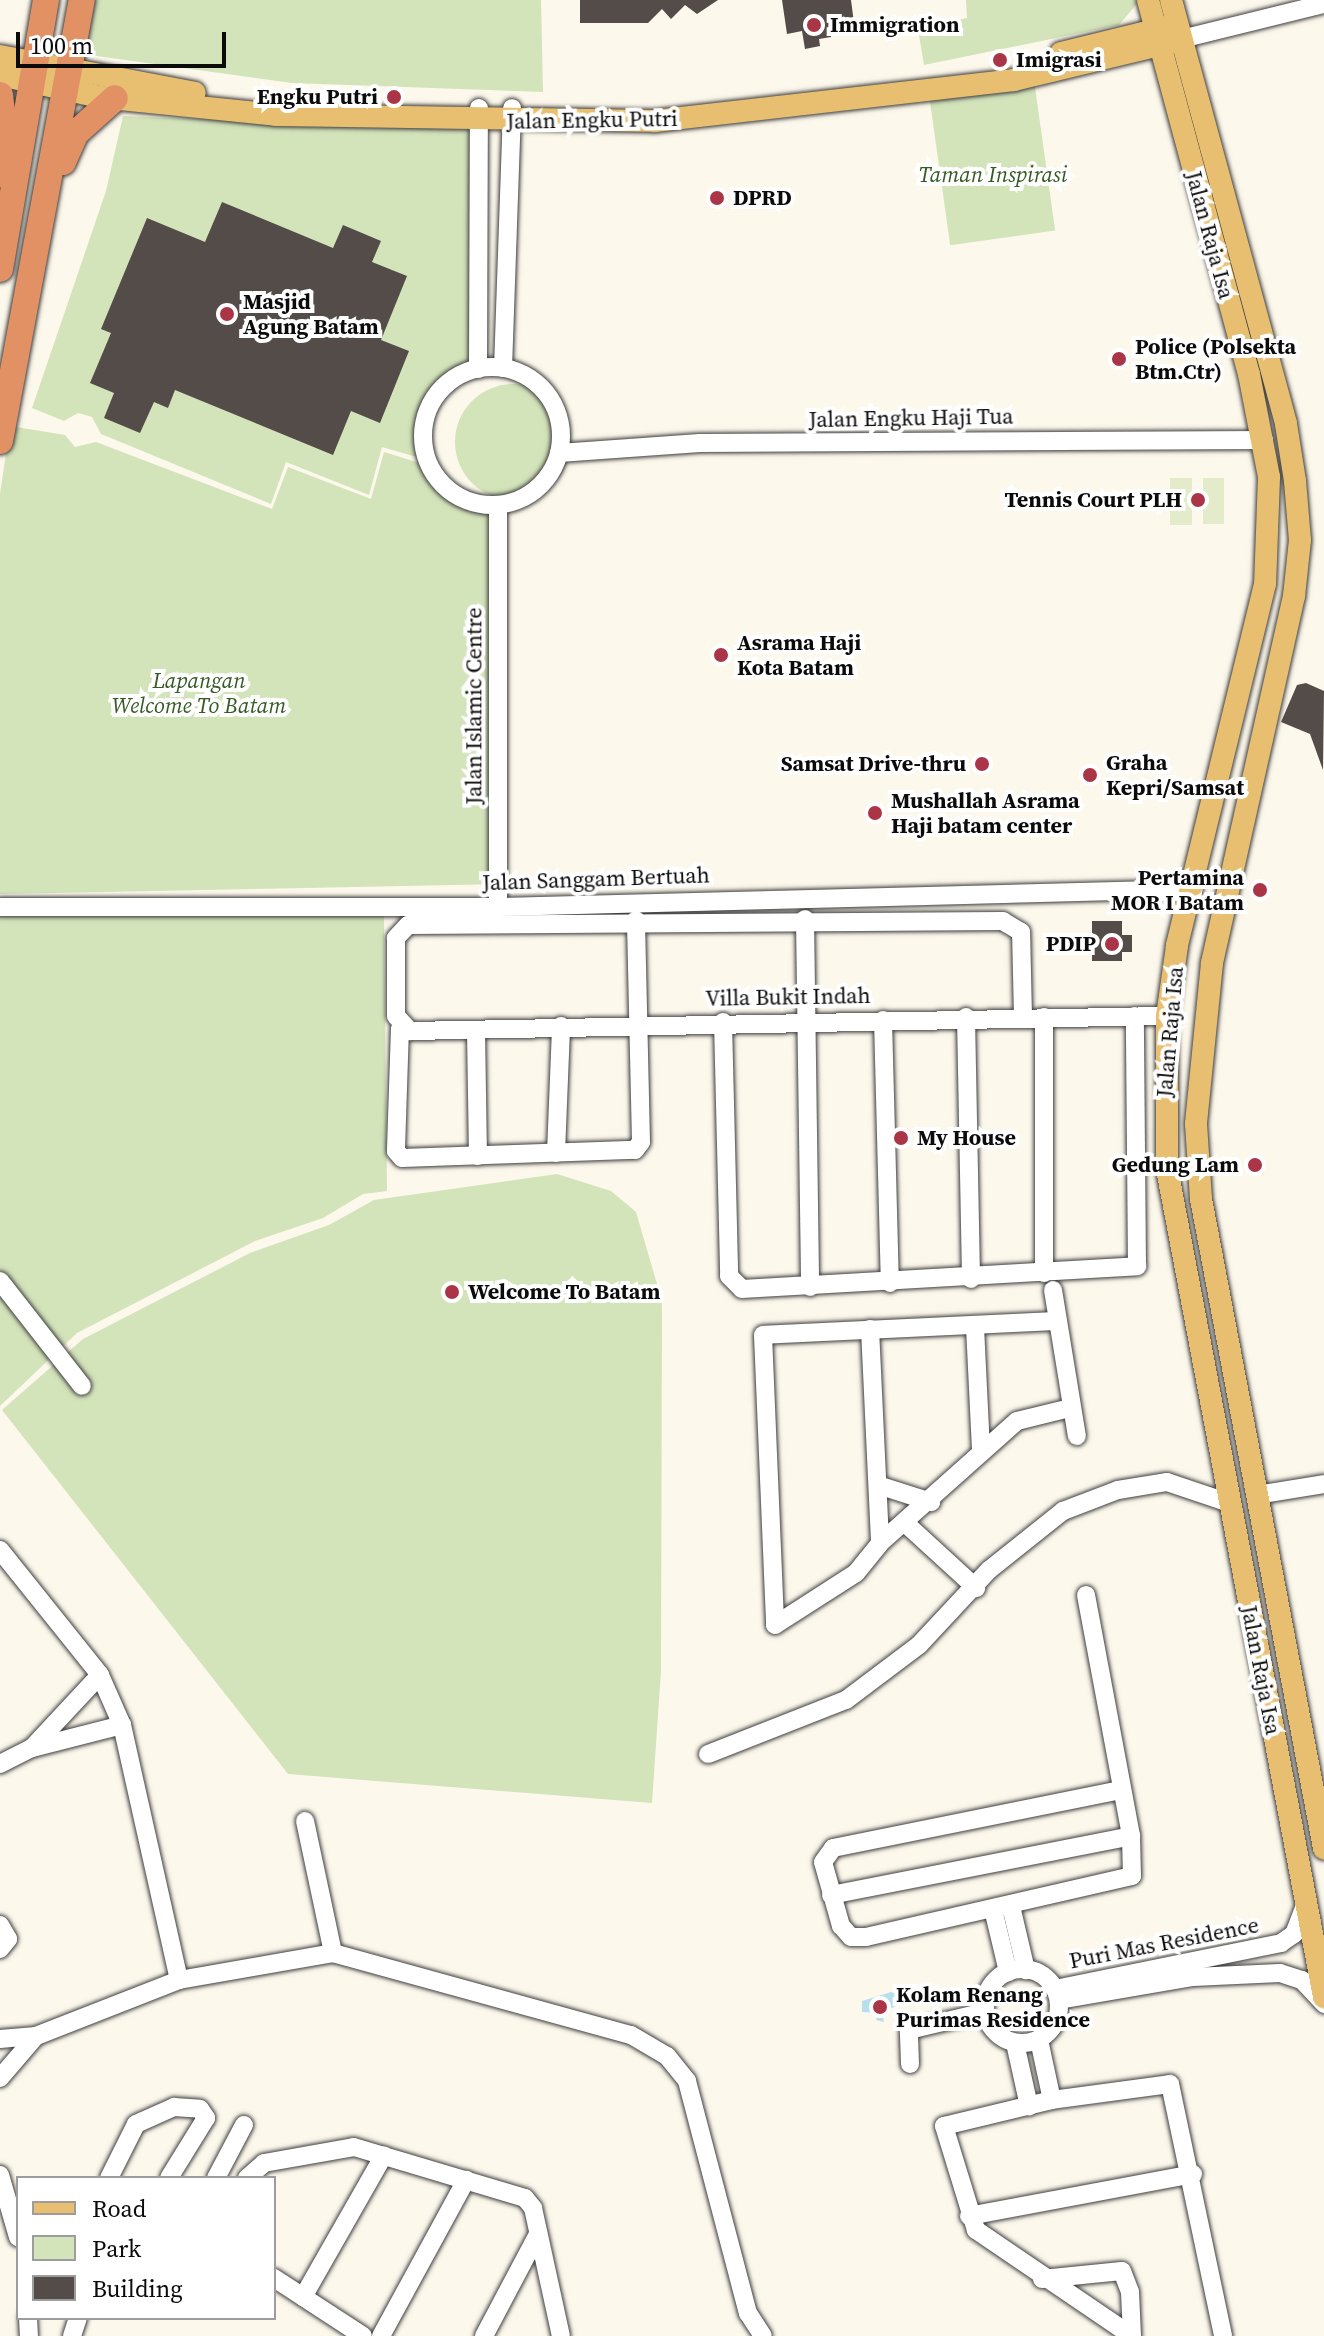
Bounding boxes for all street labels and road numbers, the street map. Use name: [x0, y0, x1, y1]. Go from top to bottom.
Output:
street label: Jalan Engku Putri: [506, 105, 678, 135]
street label: Jalan Raja Isa: [1180, 168, 1240, 302]
street label: Jalan Engku Haji Tua: [808, 403, 1014, 433]
street label: Jalan Islamic Centre: [461, 607, 487, 805]
street label: Jalan Sanggam Bertuah: [482, 862, 710, 896]
street label: Jalan Raja Isa: [1151, 966, 1189, 1098]
street label: Villa Bukit Indah: [705, 982, 871, 1012]
street label: Jalan Raja Isa: [1236, 1603, 1286, 1737]
street label: Puri Mas Residence: [1067, 1912, 1261, 1974]

